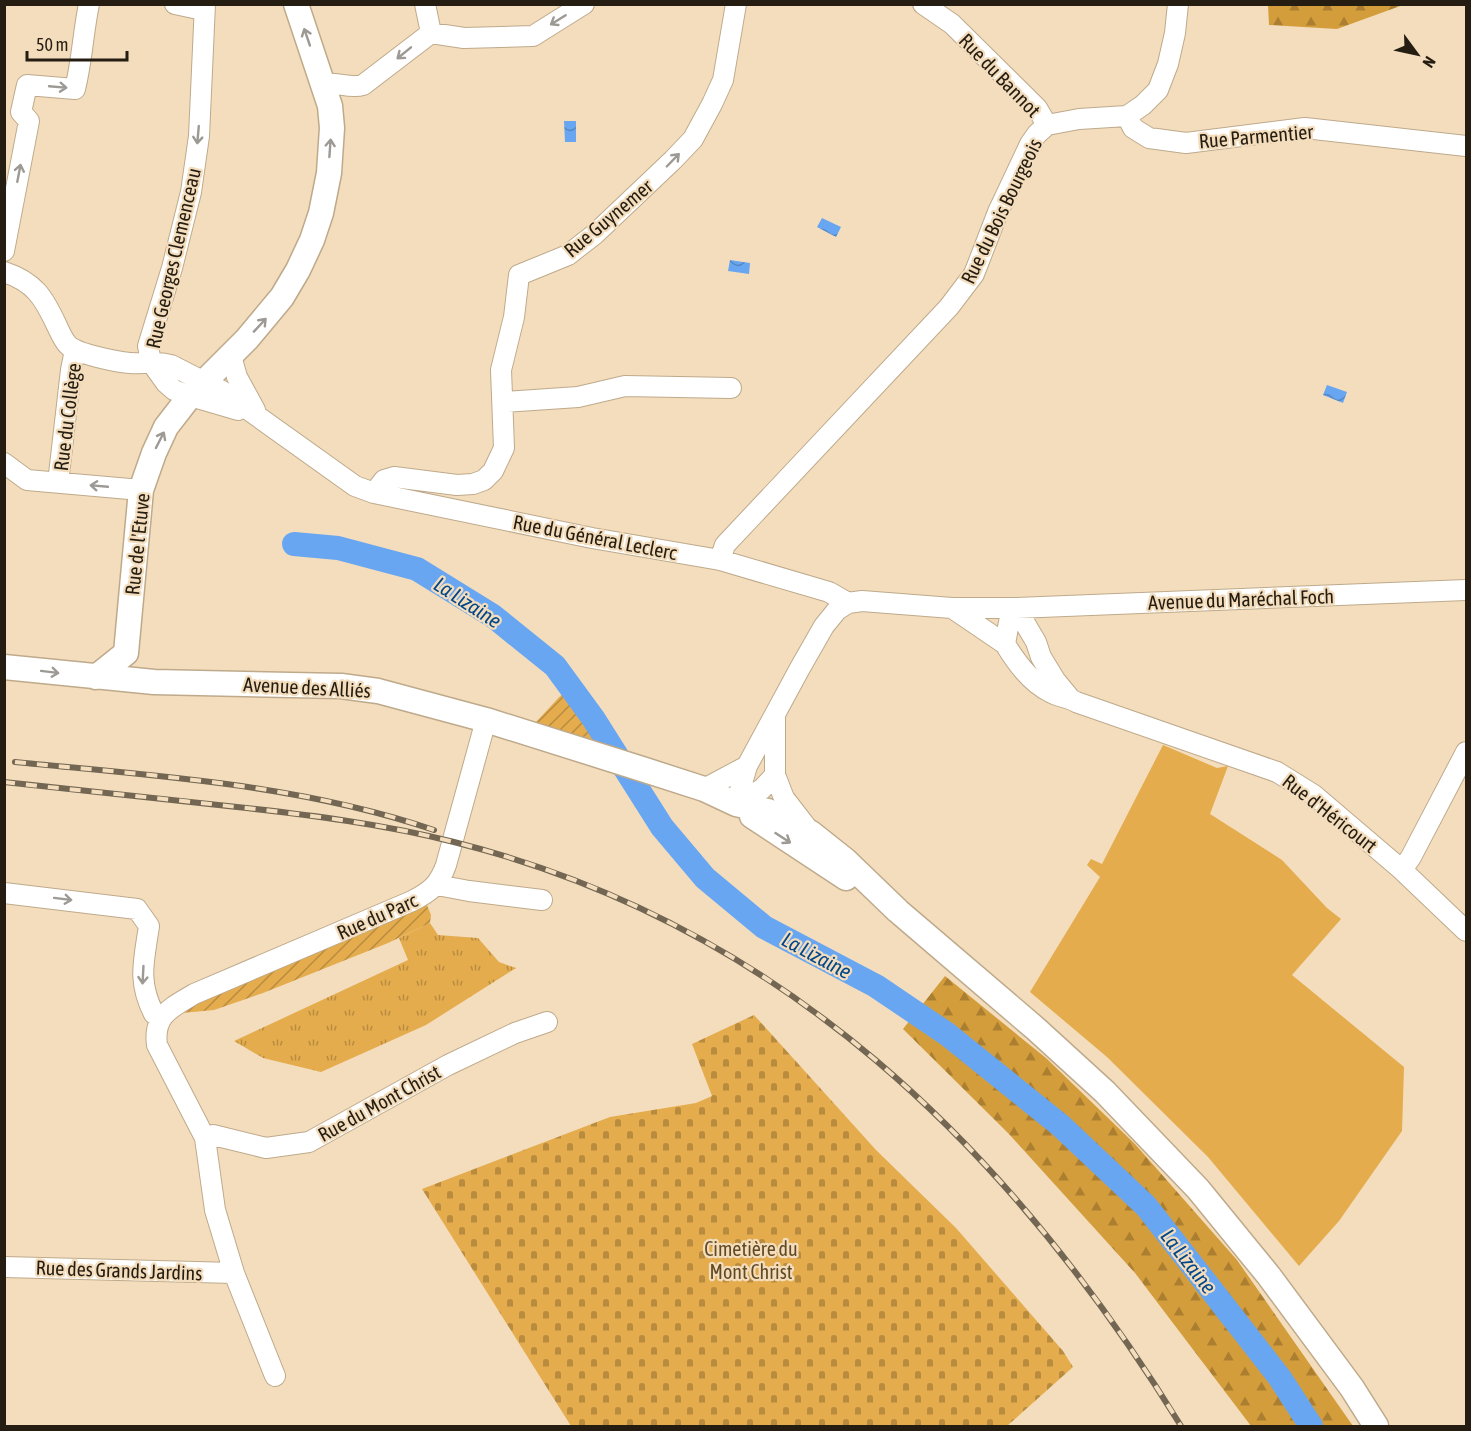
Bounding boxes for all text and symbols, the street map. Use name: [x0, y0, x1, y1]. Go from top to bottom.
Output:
one-way arrow: [550, 15, 567, 27]
scale bar: [27, 24, 128, 62]
north arrow: [1387, 24, 1447, 84]
one-way arrow: [301, 28, 312, 47]
street label: Rue du Bannot: [955, 29, 1045, 122]
text: 50 m: [36, 34, 68, 55]
one-way arrow: [397, 47, 413, 60]
text: N: [1419, 53, 1440, 71]
one-way arrow: [48, 82, 68, 93]
street label: Rue Parmentier: [1198, 119, 1315, 152]
one-way arrow: [192, 125, 203, 145]
street label: Rue du Bois Bourgeois: [956, 135, 1046, 287]
one-way arrow: [325, 139, 336, 159]
one-way arrow: [666, 152, 680, 167]
one-way arrow: [14, 163, 25, 183]
street label: Rue Georges Clemenceau: [141, 165, 205, 351]
street label: Rue Guynemer: [559, 174, 658, 262]
one-way arrow: [253, 318, 267, 333]
street label: Rue du Collège: [49, 362, 85, 472]
one-way arrow: [154, 432, 166, 450]
one-way arrow: [90, 481, 110, 492]
street label: Rue de l'Etuve: [120, 492, 154, 596]
street label: Rue du Général Leclerc: [511, 510, 679, 564]
water label: La Lizaine: [430, 571, 506, 633]
street label: Avenue du Maréchal Foch: [1148, 584, 1334, 614]
one-way arrow: [40, 667, 60, 678]
street label: Avenue des Alliés: [243, 672, 371, 702]
street label: Rue d'Héricourt: [1278, 769, 1382, 857]
one-way arrow: [774, 832, 791, 844]
street label: Rue du Parc: [333, 888, 421, 944]
one-way arrow: [52, 894, 72, 905]
water label: La Lizaine: [778, 927, 856, 983]
one-way arrow: [138, 964, 149, 984]
street label: Rue du Mont Christ: [314, 1060, 444, 1146]
water label: La Lizaine: [1156, 1224, 1222, 1298]
park label: Cimetière du Mont Christ: [704, 1237, 798, 1283]
street label: Rue des Grands Jardins: [35, 1256, 203, 1284]

